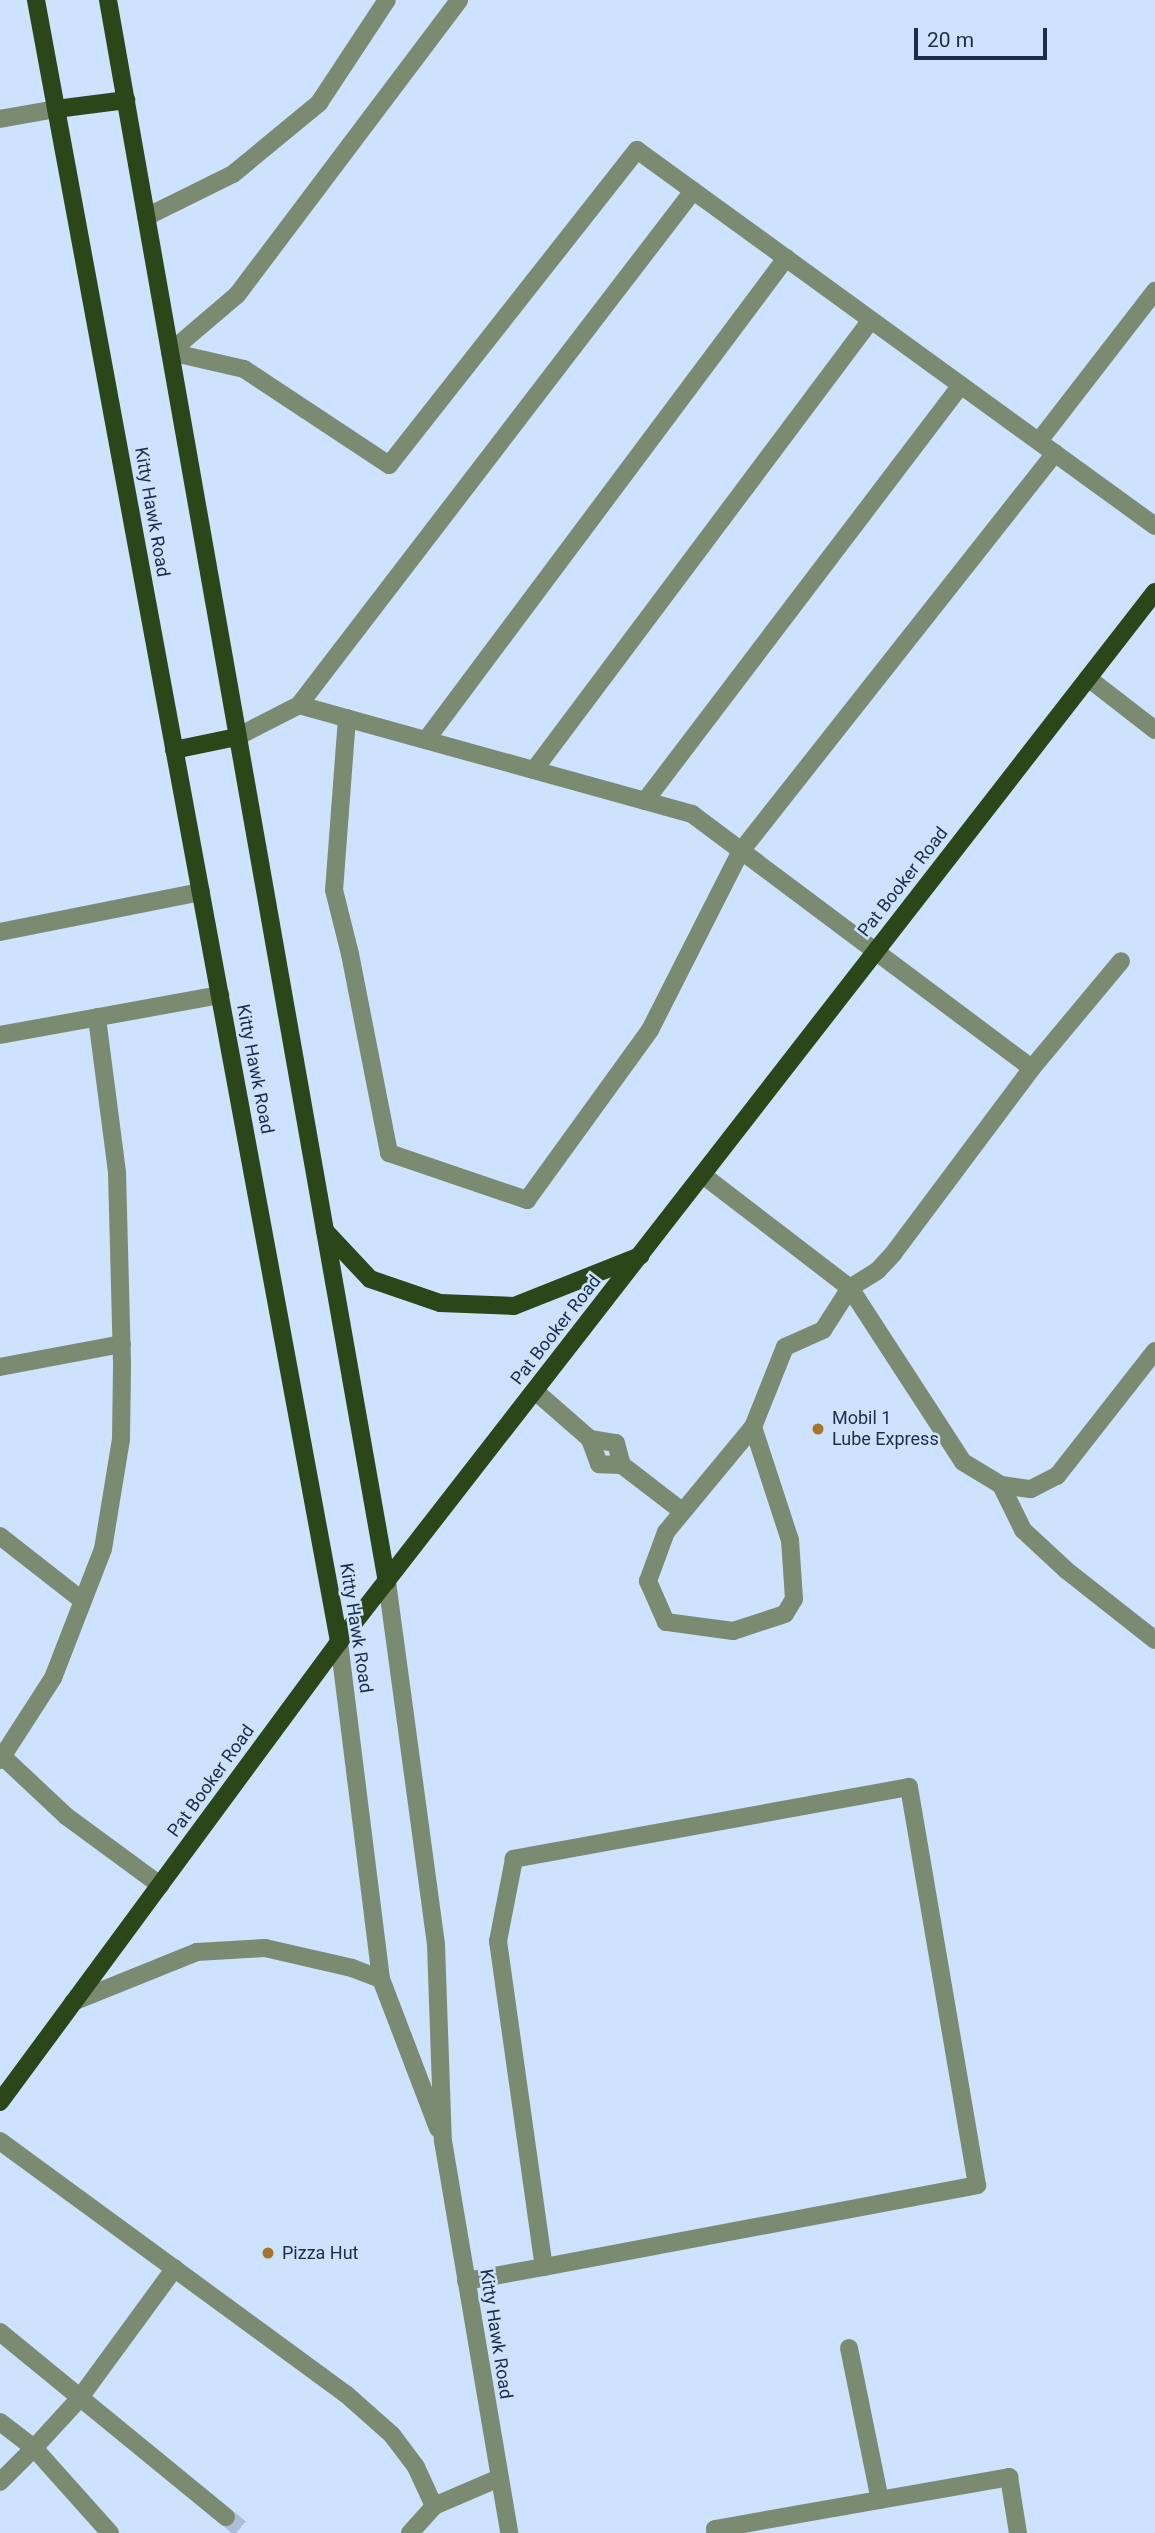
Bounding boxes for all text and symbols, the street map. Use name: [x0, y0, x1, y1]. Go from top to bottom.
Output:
scale bar: [917, 14, 1050, 58]
text: 20 m: [927, 28, 974, 52]
street label: Kitty Hawk Road: [130, 445, 174, 579]
street label: Pat Booker Road: [853, 823, 953, 941]
street label: Kitty Hawk Road: [232, 1002, 278, 1136]
street label: Pat Booker Road: [506, 1271, 606, 1389]
place label: Mobil 1 Lube Express: [832, 1408, 939, 1450]
marker: Mobil 1 Lube Express: [810, 1421, 826, 1437]
street label: Kitty Hawk Road: [335, 1561, 377, 1695]
street label: Pat Booker Road: [163, 1721, 259, 1841]
place label: Pizza Hut: [282, 2242, 358, 2264]
marker: Pizza Hut: [260, 2245, 276, 2261]
street label: Kitty Hawk Road: [475, 2267, 517, 2401]

